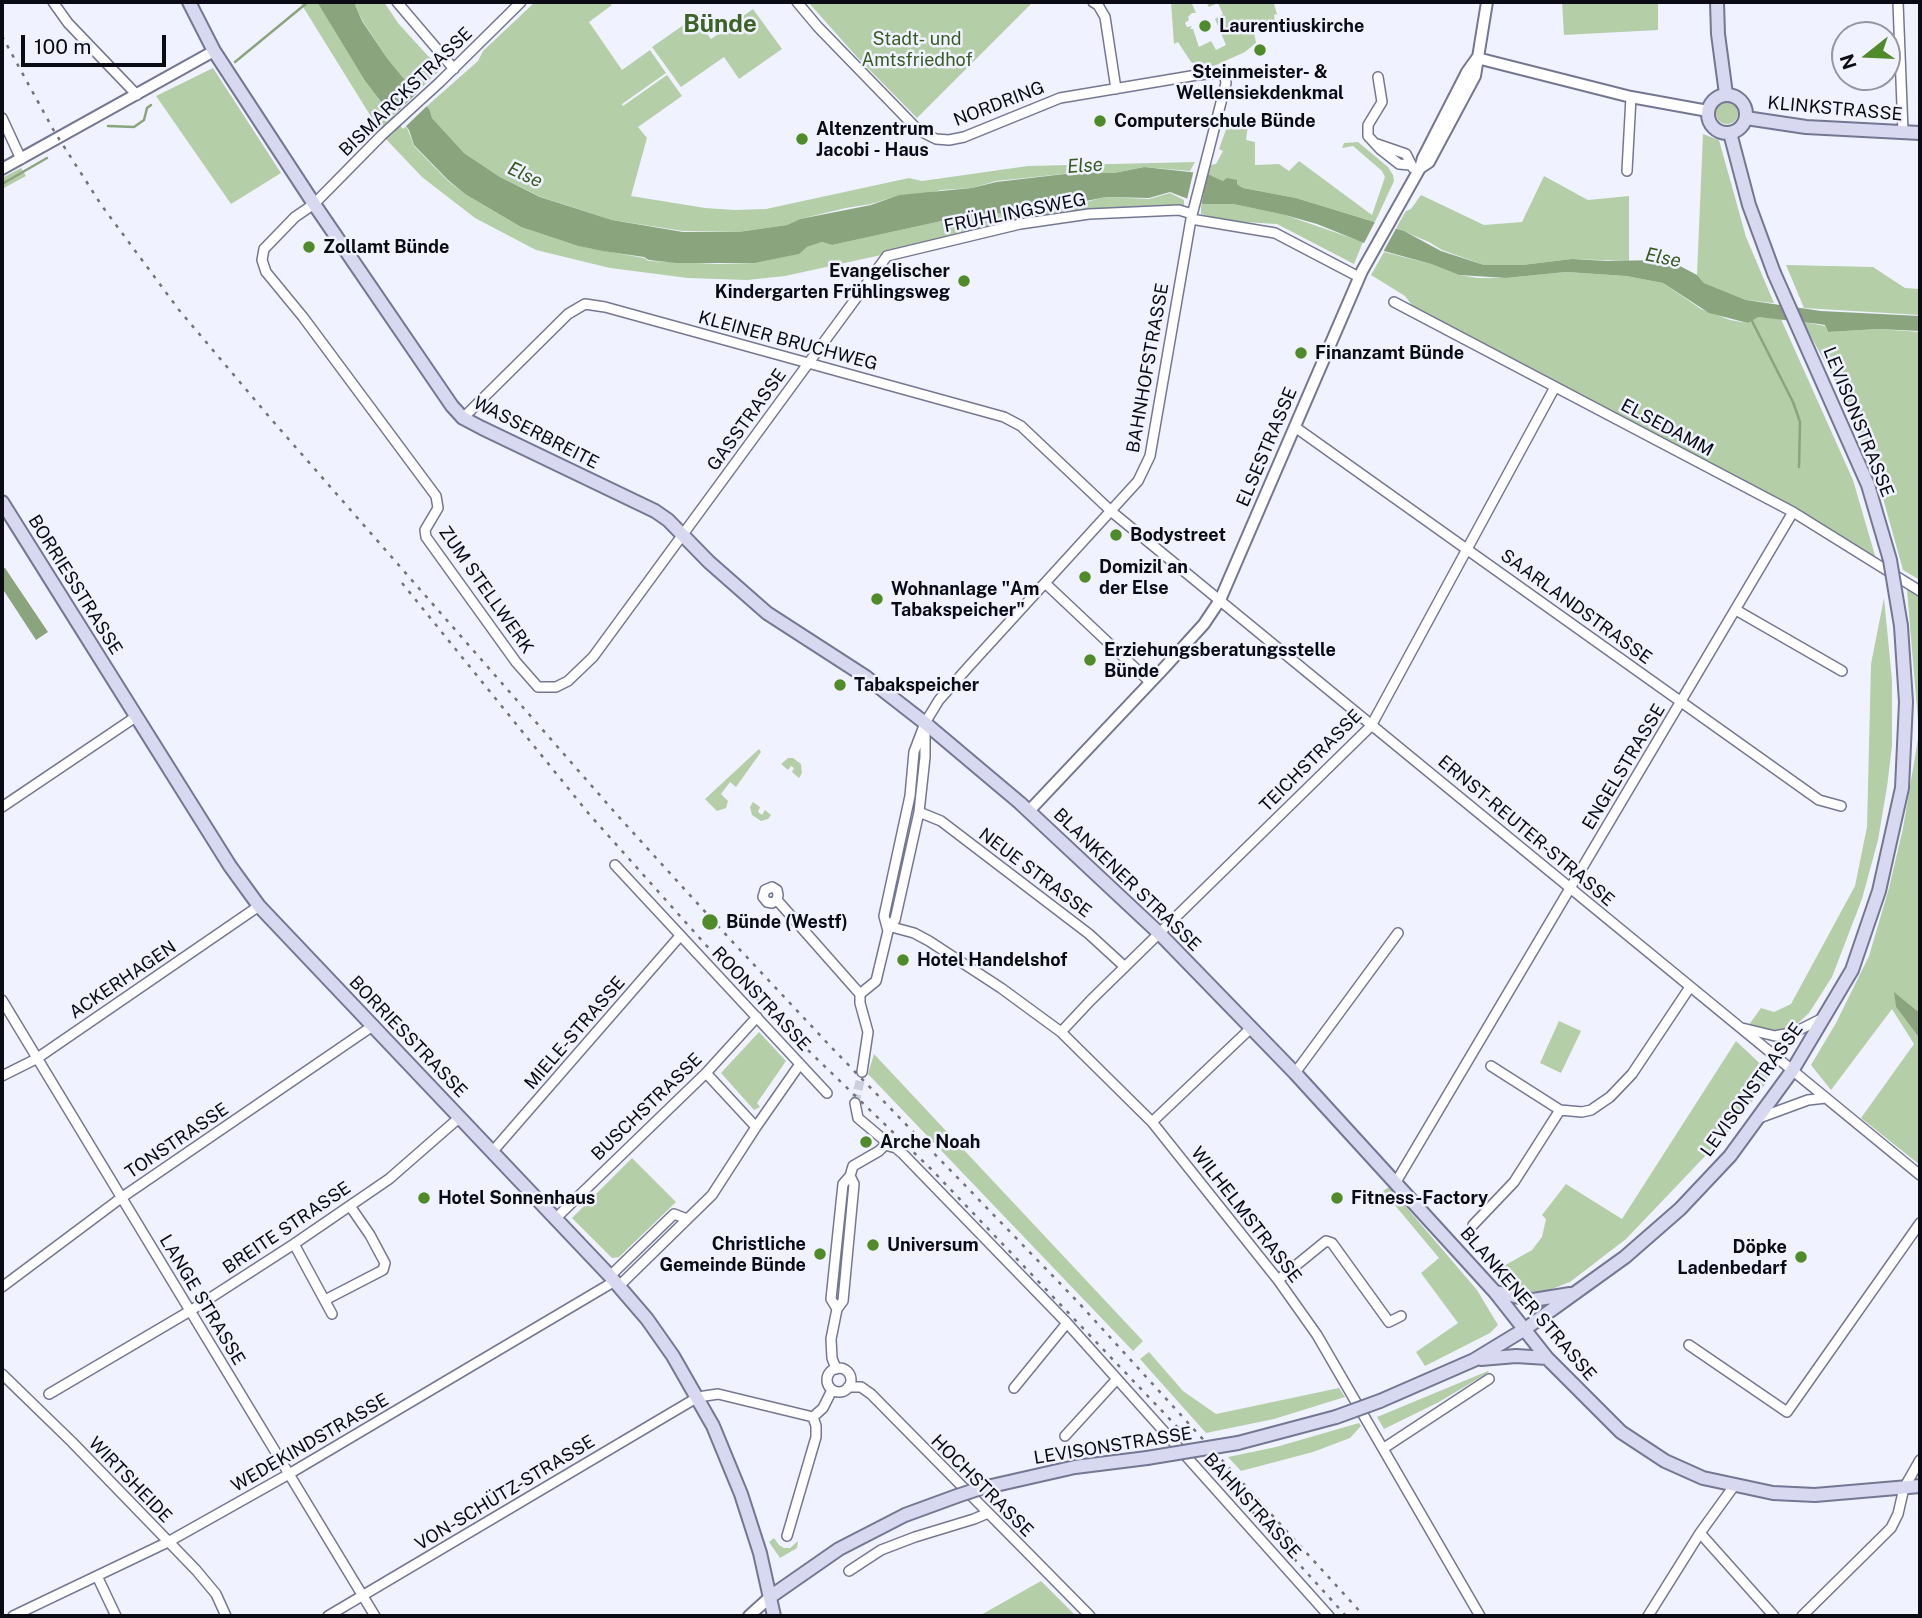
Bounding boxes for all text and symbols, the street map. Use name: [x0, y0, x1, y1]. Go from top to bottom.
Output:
district label: Bünde: [683, 11, 757, 39]
place label: Laurentiuskirche: [1219, 15, 1364, 37]
marker: Laurentiuskirche: [1197, 18, 1213, 34]
scale bar: [24, 21, 170, 65]
north arrow: [1831, 21, 1901, 91]
street label: BISMARCKSTRASSE: [335, 23, 477, 161]
park label: Stadt- und Amtsfriedhof: [861, 28, 973, 70]
text: 100 m: [34, 34, 91, 59]
marker: Steinmeister- & Wellensiekdenkmal: [1252, 42, 1268, 58]
text: N: [1835, 51, 1861, 72]
place label: Steinmeister- & Wellensiekdenkmal: [1176, 61, 1344, 104]
street label: NORDRING: [951, 77, 1047, 131]
street label: KLINKSTRASSE: [1767, 92, 1903, 126]
place label: Computerschule Bünde: [1114, 110, 1316, 132]
marker: Computerschule Bünde: [1092, 113, 1108, 129]
place label: Altenzentrum Jacobi - Haus: [816, 118, 934, 160]
marker: Altenzentrum Jacobi - Haus: [794, 131, 810, 147]
water label: Else: [1066, 153, 1104, 179]
water label: Else: [504, 157, 546, 193]
street label: FRÜHLINGSWEG: [942, 189, 1088, 237]
place label: Zollamt Bünde: [323, 236, 449, 258]
marker: Zollamt Bünde: [301, 239, 317, 255]
water label: Else: [1643, 243, 1683, 273]
place label: Evangelischer Kindergarten Frühlingsweg: [715, 260, 950, 302]
marker: Evangelischer Kindergarten Frühlingsweg: [956, 273, 972, 289]
street label: BAHNHOFSTRASSE: [1122, 281, 1174, 455]
street label: KLEINER BRUCHWEG: [696, 307, 880, 375]
place label: Finanzamt Bünde: [1315, 342, 1464, 364]
street label: LEVISONSTRASSE: [1818, 344, 1898, 500]
marker: Finanzamt Bünde: [1293, 345, 1309, 361]
street label: GASSTRASSE: [703, 365, 791, 475]
street label: ELSESTRASSE: [1232, 384, 1302, 510]
street label: WASSERBREITE: [470, 392, 602, 474]
street label: ELSEDAMM: [1617, 395, 1717, 461]
street label: BORRIESSTRASSE: [23, 511, 127, 659]
street label: ZUM STELLWERK: [434, 522, 538, 658]
place label: Bodystreet: [1130, 524, 1226, 546]
marker: Bodystreet: [1108, 527, 1124, 543]
street label: SAARLANDSTRASSE: [1496, 545, 1656, 669]
place label: Domizil an der Else: [1099, 556, 1188, 598]
marker: Domizil an der Else: [1077, 569, 1093, 585]
place label: Wohnanlage "Am Tabakspeicher": [891, 578, 1039, 620]
marker: Wohnanlage "Am Tabakspeicher": [869, 591, 885, 607]
place label: Erziehungsberatungsstelle Bünde: [1104, 639, 1336, 682]
marker: Erziehungsberatungsstelle Bünde: [1082, 652, 1098, 668]
place label: Tabakspeicher: [854, 674, 979, 696]
marker: Tabakspeicher: [832, 677, 848, 693]
street label: ENGELSTRASSE: [1578, 700, 1670, 834]
street label: TEICHSTRASSE: [1255, 705, 1367, 817]
street label: ERNST-REUTER-STRASSE: [1433, 751, 1619, 911]
street label: BLANKENER STRASSE: [1049, 804, 1205, 956]
street label: NEUE STRASSE: [974, 824, 1096, 922]
place label: Bünde (Westf): [726, 911, 848, 933]
marker: Bünde (Westf): [700, 912, 720, 932]
street label: ACKERHAGEN: [65, 936, 181, 1024]
street label: ROONSTRASSE: [707, 942, 815, 1056]
place label: Hotel Handelshof: [917, 949, 1067, 971]
marker: Hotel Handelshof: [895, 952, 911, 968]
street label: BORRIESSTRASSE: [344, 972, 472, 1102]
street label: MIELE-STRASSE: [520, 972, 630, 1094]
street label: LEVISONSTRASSE: [1696, 1019, 1808, 1161]
street label: BUSCHSTRASSE: [587, 1049, 707, 1165]
street label: TONSTRASSE: [121, 1099, 233, 1183]
place label: Arche Noah: [880, 1131, 980, 1153]
marker: Arche Noah: [858, 1134, 874, 1150]
street label: WILHELMSTRASSE: [1186, 1143, 1306, 1287]
street label: BREITE STRASSE: [219, 1177, 355, 1279]
place label: Hotel Sonnenhaus: [438, 1187, 595, 1209]
place label: Fitness-Factory: [1351, 1187, 1488, 1209]
marker: Hotel Sonnenhaus: [416, 1190, 432, 1206]
marker: Fitness-Factory: [1329, 1190, 1345, 1206]
street label: BLANKENER STRASSE: [1455, 1223, 1601, 1385]
street label: LANGE STRASSE: [155, 1231, 249, 1369]
place label: Christliche Gemeinde Bünde: [659, 1233, 806, 1276]
place label: Universum: [887, 1234, 979, 1256]
place label: Döpke Ladenbedarf: [1677, 1236, 1787, 1278]
marker: Universum: [865, 1237, 881, 1253]
marker: Christliche Gemeinde Bünde: [812, 1246, 828, 1262]
marker: Döpke Ladenbedarf: [1793, 1249, 1809, 1265]
street label: WEDEKINDSTRASSE: [227, 1389, 393, 1497]
street label: LEVISONSTRASSE: [1032, 1423, 1194, 1469]
street label: HOCHSTRASSE: [926, 1430, 1038, 1542]
street label: VON-SCHÜTZ-STRASSE: [411, 1431, 599, 1555]
street label: WIRTSHEIDE: [84, 1433, 176, 1527]
street label: BAHNSTRASSE: [1199, 1449, 1305, 1563]

